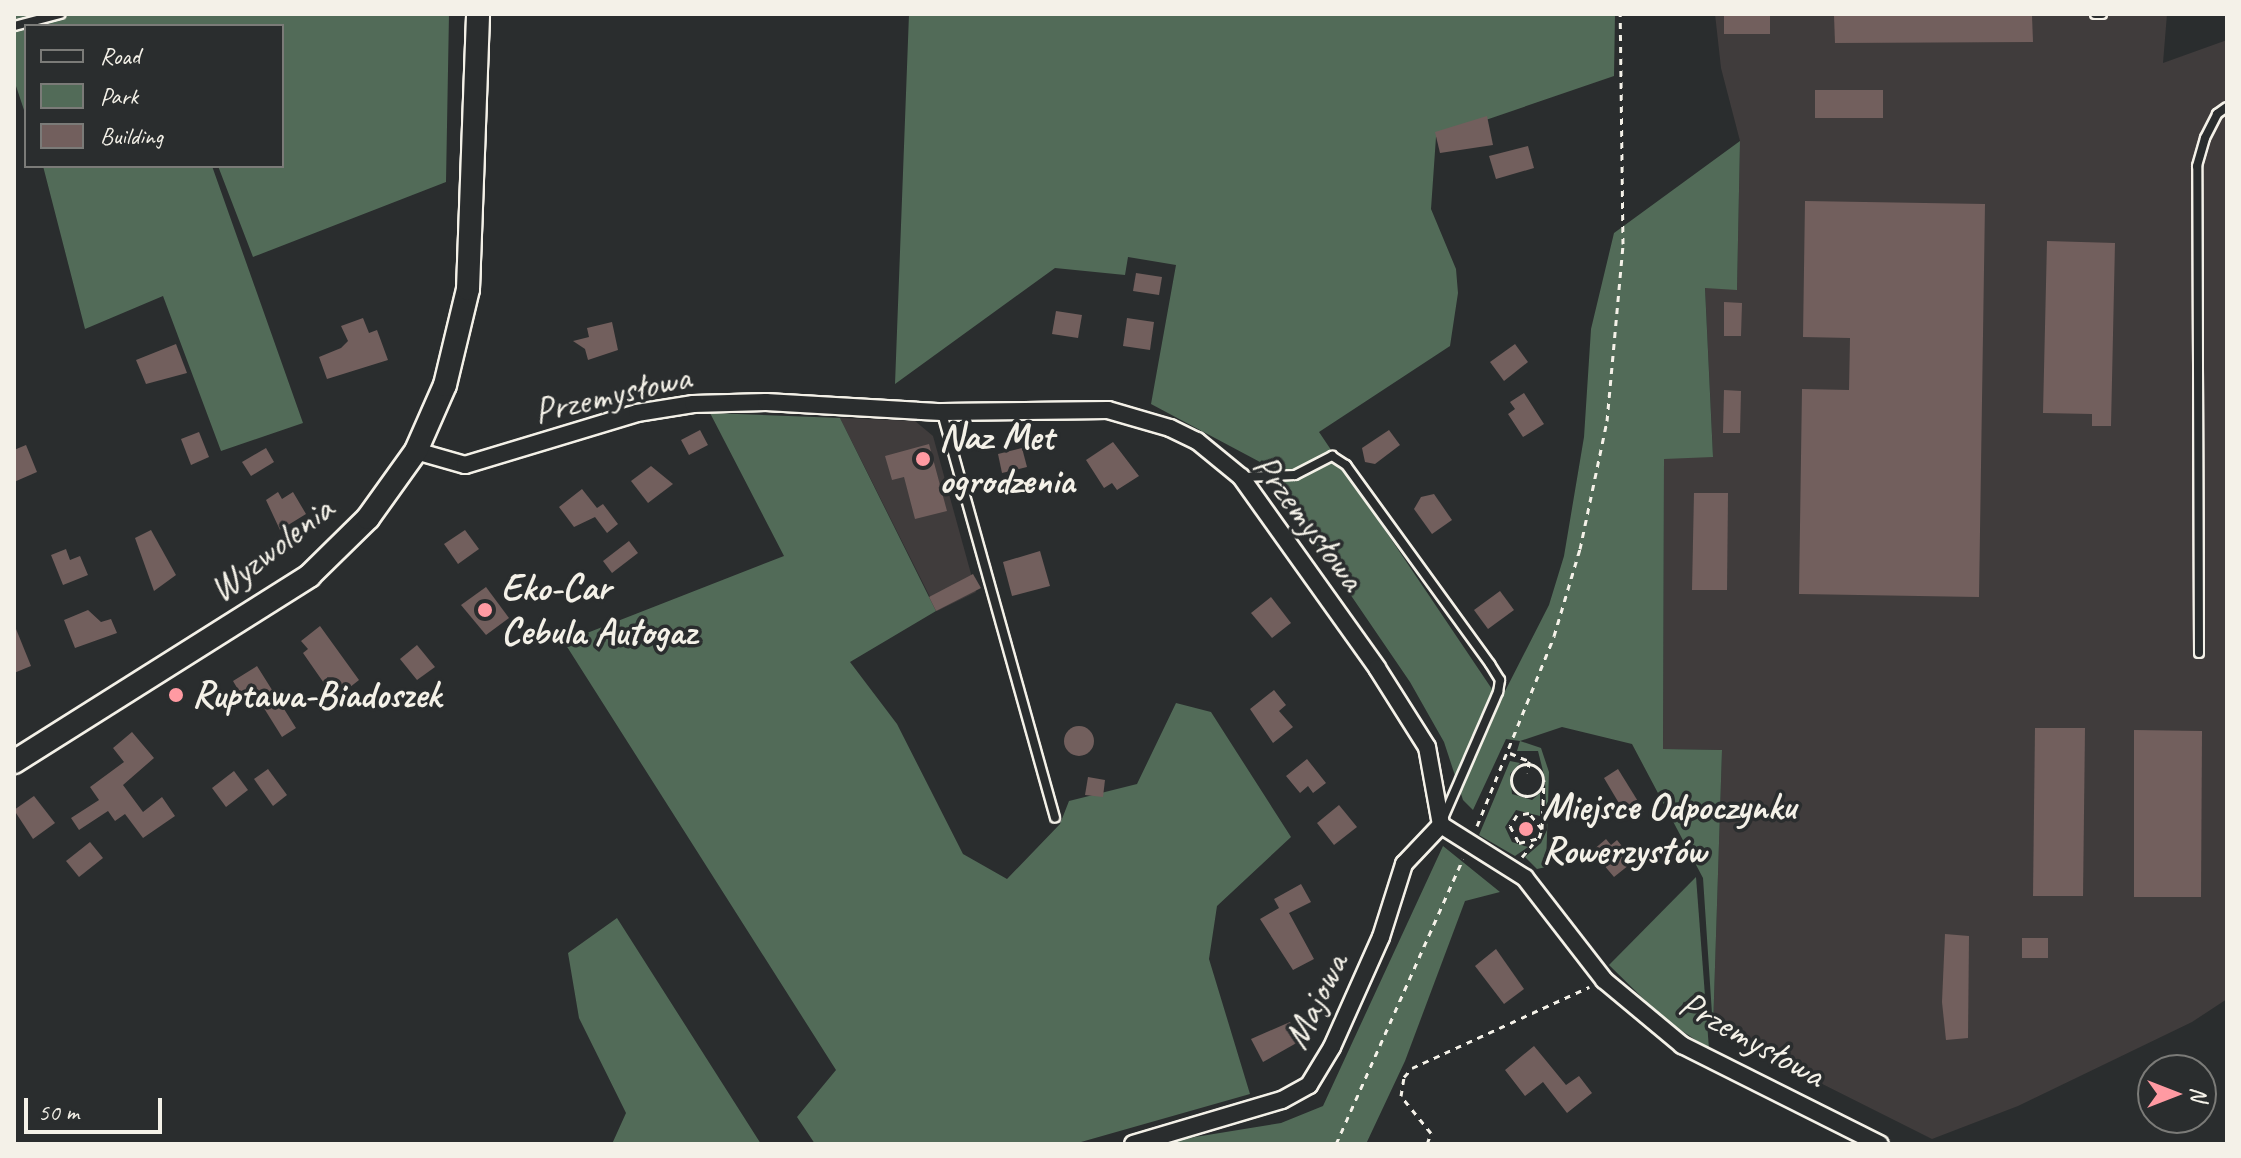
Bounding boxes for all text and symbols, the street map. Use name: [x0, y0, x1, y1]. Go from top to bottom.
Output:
legend: [24, 24, 284, 168]
text: Road: [100, 41, 140, 71]
text: Park: [100, 81, 138, 111]
text: Building: [100, 121, 163, 151]
street label: Przemysłowa: [529, 354, 695, 434]
place label: Naz Met ogrodzenia: [939, 414, 1074, 504]
street label: Przemysłowa: [1243, 445, 1375, 599]
marker: Naz Met ogrodzenia: [914, 450, 932, 468]
street label: Wyzwolenia: [200, 486, 342, 612]
place label: Eko-Car Cebula Autogaz: [501, 565, 696, 654]
marker: Eko-Car Cebula Autogaz: [476, 601, 494, 619]
place label: Ruptawa-Biadoszek: [192, 672, 441, 718]
marker: Ruptawa-Biadoszek: [167, 686, 185, 704]
place label: Miejsce Odpoczynku Rowerzystów: [1542, 784, 1796, 874]
marker: Miejsce Odpoczynku Rowerzystów: [1517, 820, 1535, 838]
street label: Majowa: [1273, 946, 1357, 1056]
street label: Przemysłowa: [1671, 980, 1833, 1098]
north arrow: [2137, 1054, 2217, 1134]
scale bar: [28, 1082, 166, 1132]
text: N: [2185, 1087, 2213, 1101]
text: 50 m: [38, 1097, 79, 1127]

